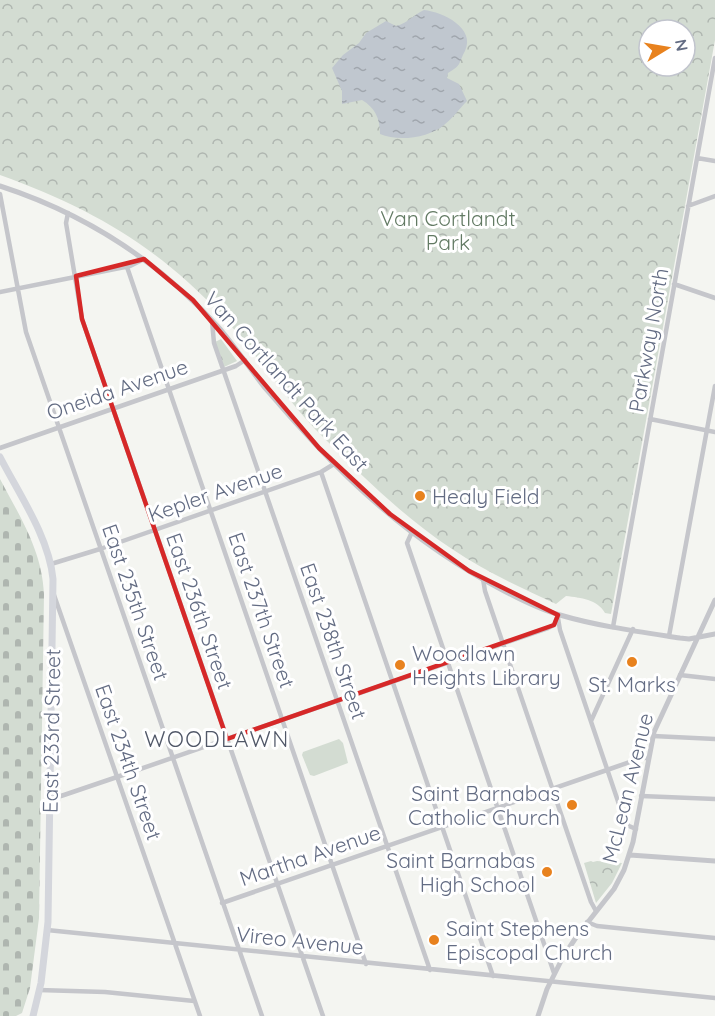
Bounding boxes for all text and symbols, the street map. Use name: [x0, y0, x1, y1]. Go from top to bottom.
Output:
north arrow: [637, 18, 697, 78]
text: N: [671, 37, 693, 53]
park label: Van Cortlandt Park: [380, 205, 516, 255]
street label: Parkway North: [623, 266, 673, 414]
street label: Van Cortlandt Park East: [199, 286, 375, 476]
street label: Oneida Avenue: [43, 353, 191, 425]
street label: Kepler Avenue: [144, 457, 286, 527]
place label: Healy Field: [432, 483, 540, 509]
marker: Healy Field: [413, 489, 427, 503]
street label: East 235th Street: [97, 520, 175, 684]
street label: East 236th Street: [161, 529, 239, 693]
street label: East 237th Street: [223, 529, 301, 691]
street label: East 238th Street: [295, 559, 373, 723]
place label: Woodlawn Heights Library: [412, 640, 561, 690]
street label: East 233rd Street: [37, 649, 65, 813]
marker: St. Marks: [625, 655, 639, 669]
marker: Woodlawn Heights Library: [393, 658, 407, 672]
place label: St. Marks: [588, 671, 676, 697]
street label: East 234th Street: [90, 681, 168, 843]
street label: McLean Avenue: [596, 710, 658, 866]
district label: WOODLAWN: [144, 725, 290, 753]
place label: Saint Barnabas Catholic Church: [408, 780, 560, 830]
marker: Saint Barnabas Catholic Church: [565, 798, 579, 812]
street label: Martha Avenue: [236, 819, 384, 891]
place label: Saint Barnabas High School: [386, 847, 535, 897]
marker: Saint Barnabas High School: [540, 865, 554, 879]
place label: Saint Stephens Episcopal Church: [446, 915, 613, 965]
street label: Vireo Avenue: [235, 920, 365, 960]
marker: Saint Stephens Episcopal Church: [427, 933, 441, 947]

